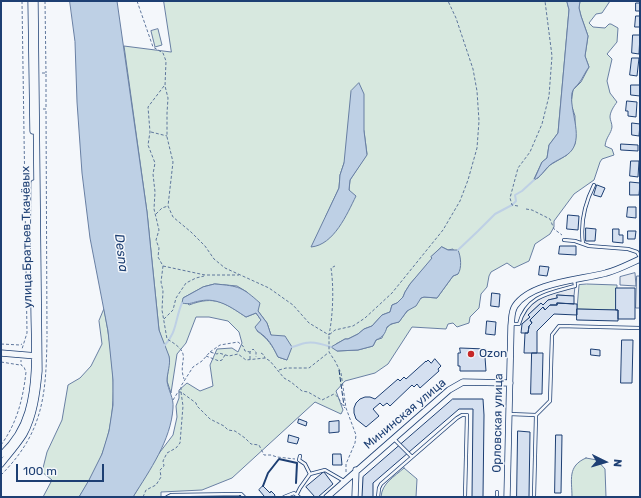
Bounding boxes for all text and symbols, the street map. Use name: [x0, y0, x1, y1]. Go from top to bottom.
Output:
street label: улица Братьев Ткачёвых: [19, 166, 35, 308]
water label: Desna: [111, 233, 131, 273]
place label: Ozon: [479, 347, 507, 361]
marker: Ozon: [466, 349, 476, 359]
street label: Орловская улица: [490, 373, 506, 473]
street label: Мининская улица: [361, 376, 449, 452]
north arrow: [585, 442, 625, 482]
scale bar: [18, 456, 106, 482]
text: N: [611, 459, 624, 468]
text: 100 m: [23, 464, 57, 478]

